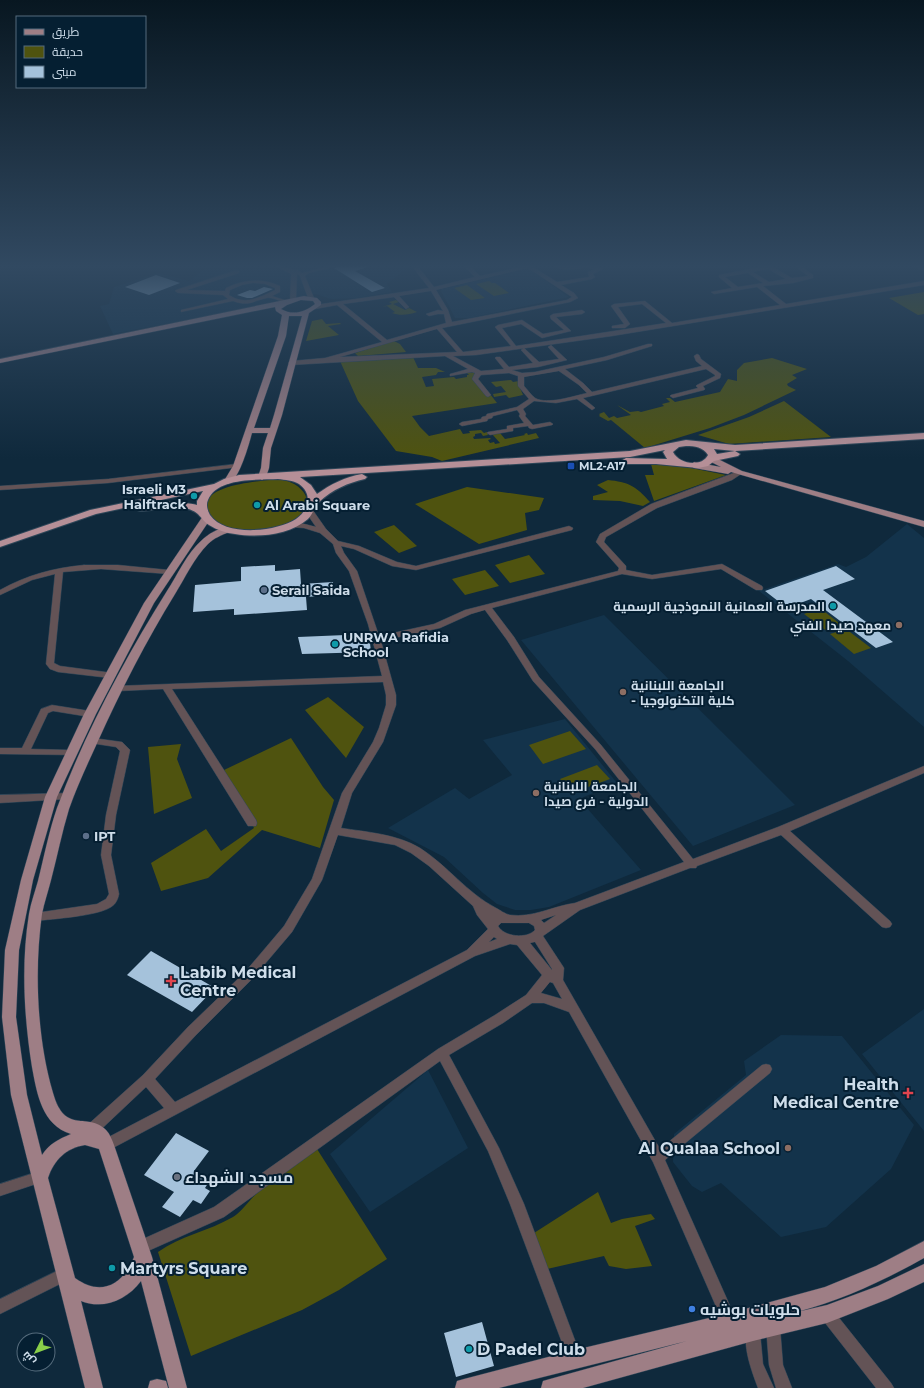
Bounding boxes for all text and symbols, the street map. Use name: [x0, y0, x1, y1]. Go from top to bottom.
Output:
legend: [16, 16, 146, 88]
text: طريق: [52, 24, 80, 39]
text: حديقة: [52, 44, 83, 59]
text: مبنى: [52, 64, 77, 79]
place label: ML2-A17: [579, 459, 626, 473]
marker: ML2-A17: [566, 461, 576, 471]
place label: Israeli M3 Halftrack: [122, 481, 186, 512]
marker: Israeli M3 Halftrack: [189, 491, 199, 501]
place label: Al Arabi Square: [264, 497, 370, 513]
marker: Al Arabi Square: [252, 500, 262, 510]
place label: Serail Saida: [272, 582, 350, 598]
marker: Serail Saida: [259, 585, 269, 595]
place label: المدرسة العمانية النموذجية الرسمية: [613, 598, 825, 615]
marker: المدرسة العمانية النموذجية الرسمية: [828, 601, 838, 611]
place label: معهد صيدا الفني: [790, 617, 891, 637]
marker: معهد صيدا الفني: [894, 620, 904, 630]
place label: UNRWA Rafidia School: [343, 629, 449, 660]
marker: UNRWA Rafidia School: [330, 639, 340, 649]
place label: الجامعة اللبنانية - كلية التكنولوجيا: [631, 677, 735, 709]
marker: الجامعة اللبنانية - كلية التكنولوجيا: [618, 687, 628, 697]
place label: الجامعة اللبنانية الدولية - فرع صيدا: [544, 778, 649, 810]
marker: الجامعة اللبنانية الدولية - فرع صيدا: [531, 788, 541, 798]
place label: IPT: [94, 828, 115, 844]
marker: IPT: [81, 831, 91, 841]
place label: Labib Medical Centre: [180, 963, 296, 1000]
marker: Labib Medical Centre: [165, 975, 177, 987]
place label: Health Medical Centre: [773, 1075, 899, 1112]
marker: Health Medical Centre: [902, 1087, 914, 1099]
place label: Al Qualaa School: [637, 1139, 780, 1158]
marker: Al Qualaa School: [783, 1143, 793, 1153]
place label: مسجد الشهداء: [185, 1168, 293, 1187]
marker: مسجد الشهداء: [172, 1172, 182, 1182]
place label: Martyrs Square: [120, 1259, 247, 1278]
marker: Martyrs Square: [107, 1263, 117, 1273]
place label: حلويات بوشيه: [700, 1300, 800, 1319]
marker: حلويات بوشيه: [687, 1304, 697, 1314]
north arrow: [16, 1332, 56, 1372]
place label: D Padel Club: [477, 1340, 585, 1359]
marker: D Padel Club: [464, 1344, 474, 1354]
text: ش: [19, 1349, 38, 1369]

